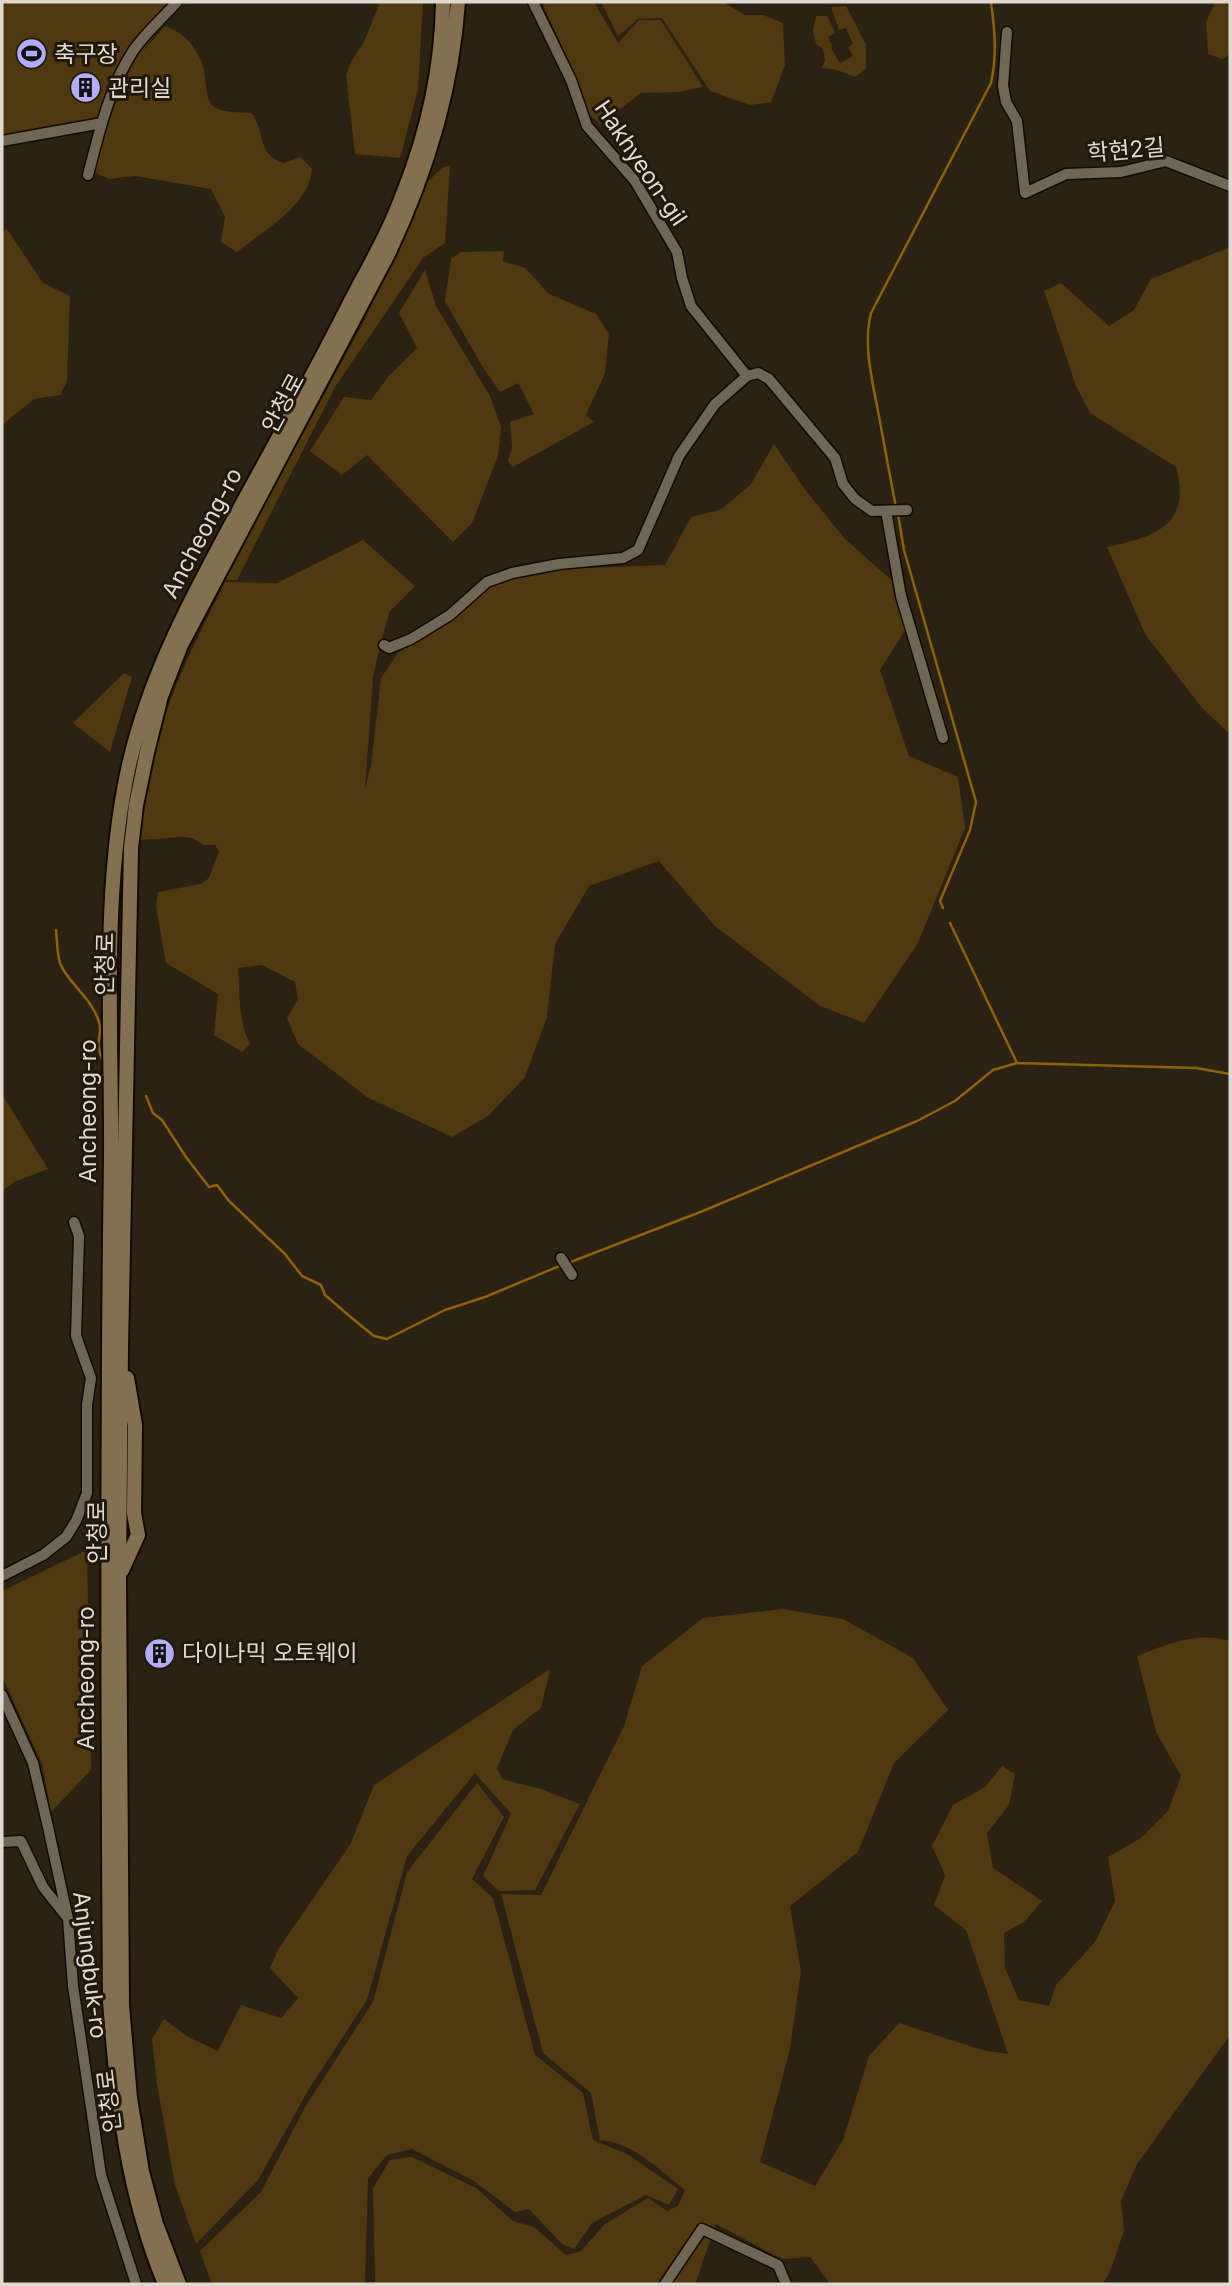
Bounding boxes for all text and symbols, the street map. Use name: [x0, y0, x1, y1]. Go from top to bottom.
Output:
sports icon: 축구장: [14, 37, 48, 71]
place label: 축구장: [54, 40, 117, 68]
building icon: 관리실: [68, 71, 102, 105]
place label: 관리실: [108, 74, 171, 102]
street label: Hakhyeon-gil: [589, 95, 693, 231]
street label: 학현2길: [1086, 133, 1166, 167]
street label: 안청로: [256, 368, 310, 438]
street label: Ancheong-ro: [156, 463, 248, 603]
street label: 안청로: [90, 932, 120, 996]
street label: Ancheong-ro: [74, 1039, 102, 1183]
street label: 안청로: [83, 1500, 111, 1564]
street label: Ancheong-ro: [72, 1606, 100, 1750]
building icon: 다이나믹 오토웨이: [142, 1636, 176, 1670]
place label: 다이나믹 오토웨이: [182, 1639, 358, 1667]
street label: Anjungbuk-ro: [67, 1890, 113, 2040]
street label: 안청로: [91, 2068, 127, 2134]

